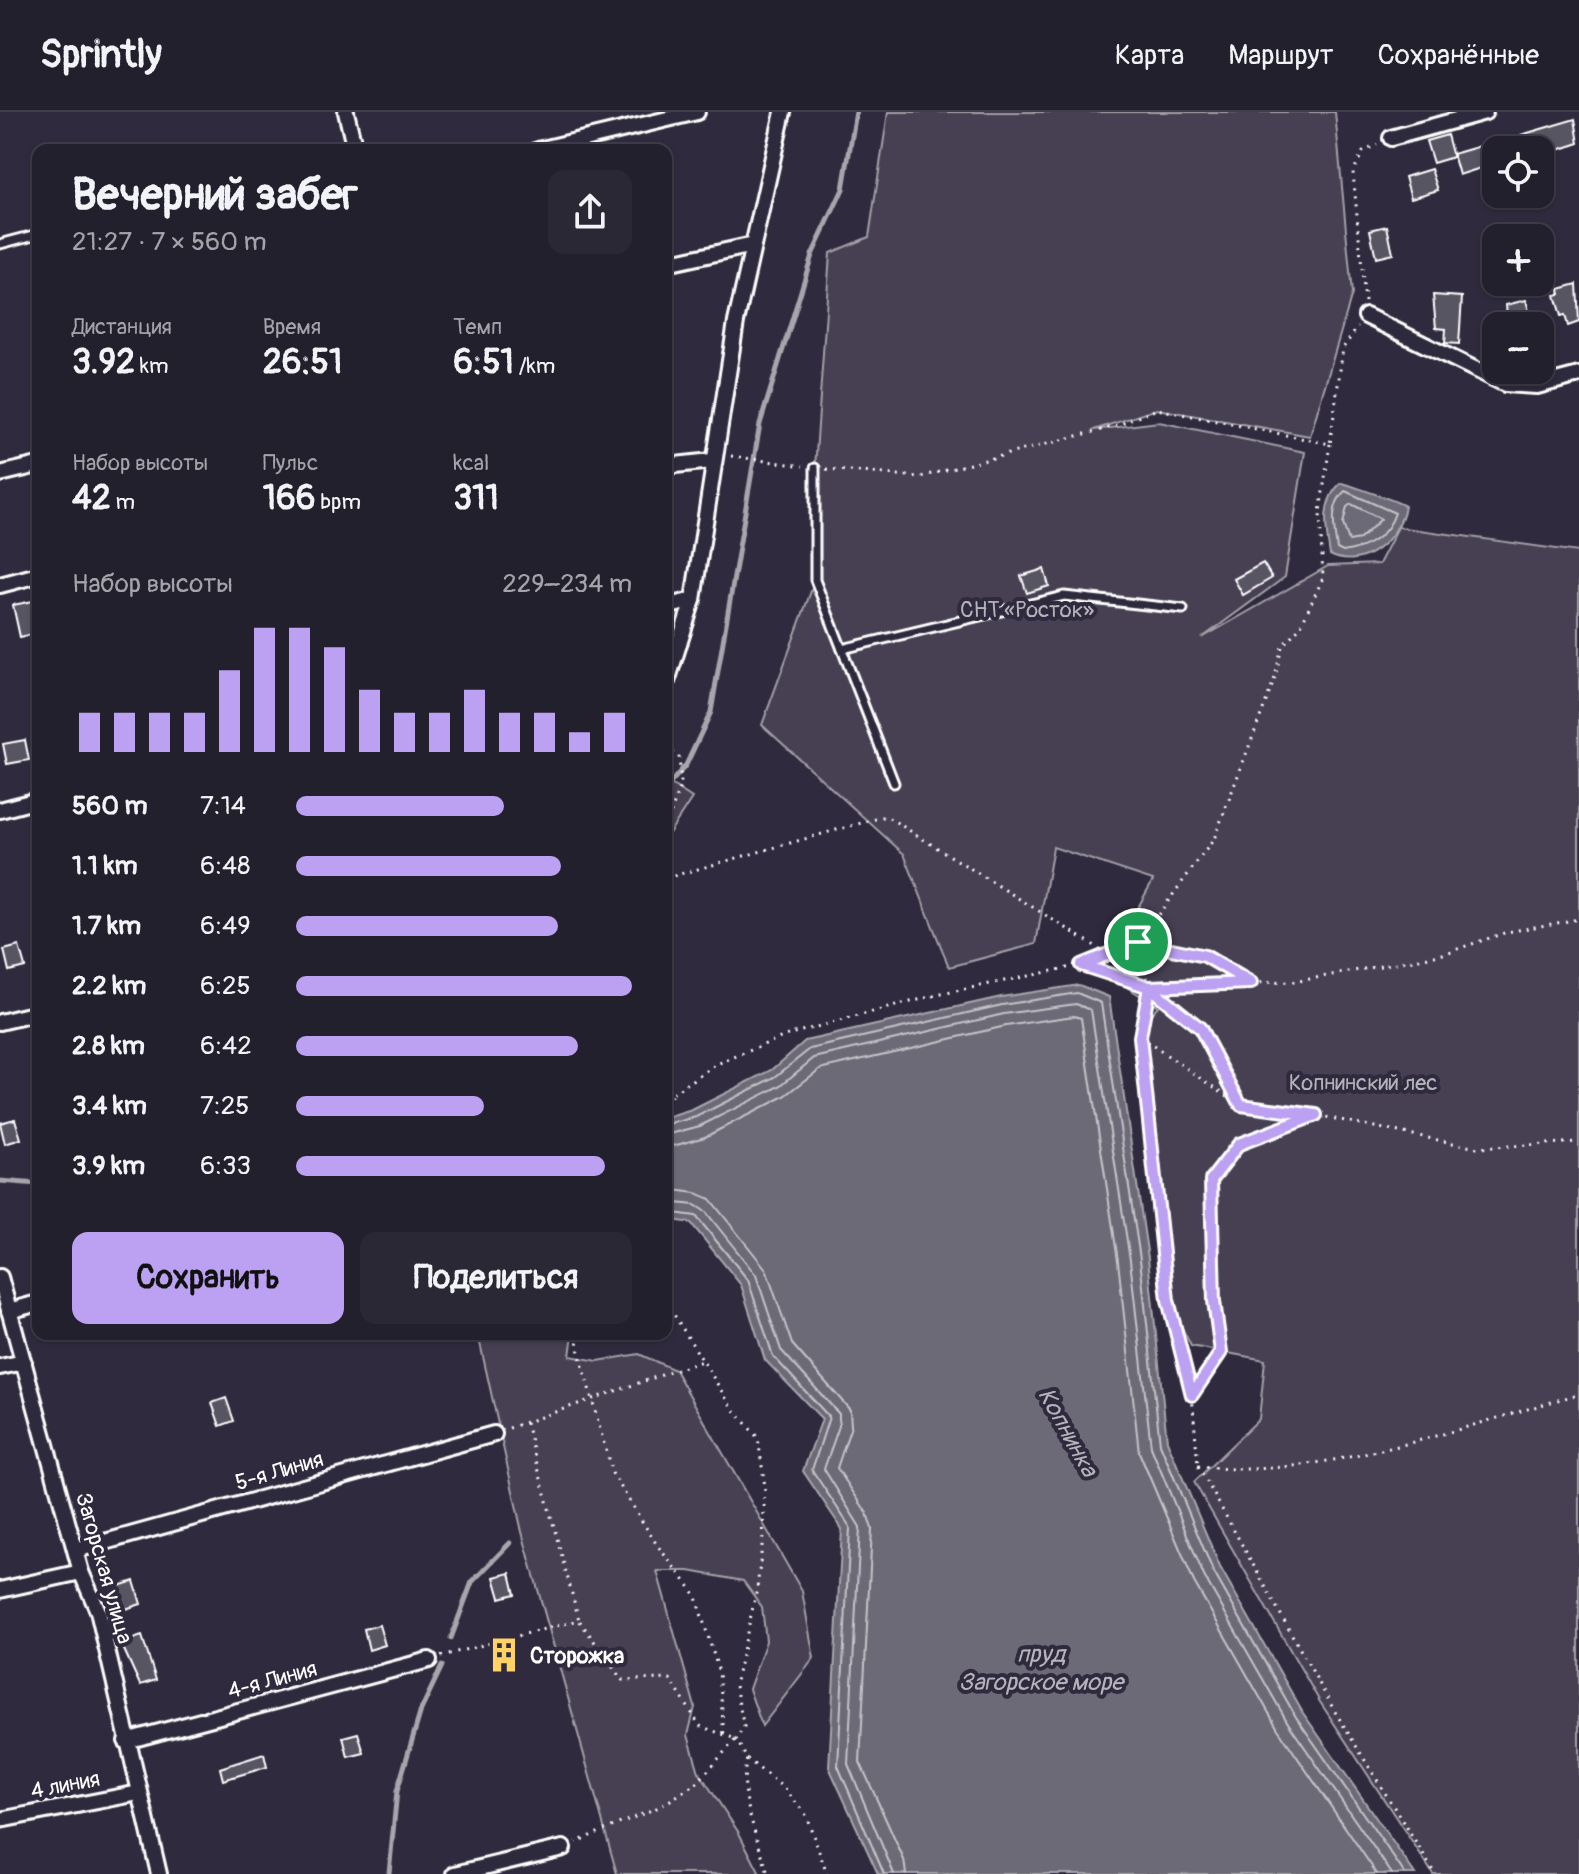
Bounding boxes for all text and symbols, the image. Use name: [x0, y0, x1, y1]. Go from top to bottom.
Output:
text: Sprintly: [40, 31, 162, 79]
text: Карта: [1115, 38, 1184, 73]
text: Маршрут: [1228, 38, 1334, 73]
text: Сохранённые: [1378, 38, 1539, 73]
map controls: [1482, 136, 1554, 384]
button: locate: [1482, 136, 1554, 208]
text: Вечерний забег: [72, 168, 358, 223]
button: share: [548, 170, 632, 254]
button: +: [1482, 224, 1554, 296]
text: 21:27 · 7 × 560 m: [72, 226, 267, 258]
button: −: [1482, 312, 1554, 384]
text: Дистанция: [72, 313, 172, 341]
text: Время: [263, 313, 321, 341]
text: Темп: [453, 313, 502, 341]
text: 3.92: [72, 341, 135, 384]
text: 26:51: [263, 341, 342, 384]
text: 6:51: [453, 341, 514, 384]
text: km: [135, 352, 168, 380]
text: /km: [514, 352, 555, 380]
text: Набор высоты: [72, 449, 208, 477]
text: Пульс: [263, 449, 318, 477]
text: kcal: [453, 449, 489, 477]
text: 42: [72, 477, 111, 520]
text: 166: [263, 477, 316, 520]
text: 311: [453, 477, 499, 520]
text: m: [111, 488, 135, 516]
text: bpm: [316, 488, 361, 516]
text: Набор высоты: [72, 568, 233, 600]
text: 229–234 m: [502, 568, 632, 600]
park label: СНТ «Росток»: [960, 596, 1094, 624]
text: 560 m: [72, 790, 148, 822]
text: 7:14: [200, 790, 246, 822]
text: 1.1 km: [72, 850, 138, 882]
text: 6:48: [200, 850, 250, 882]
pin: [1104, 908, 1172, 976]
text: 1.7 km: [72, 910, 141, 942]
text: 6:49: [200, 910, 251, 942]
icon: arrive: [1116, 920, 1160, 964]
text: 2.2 km: [72, 970, 146, 1002]
text: 6:25: [200, 970, 251, 1002]
text: 2.8 km: [72, 1030, 145, 1062]
text: 6:42: [200, 1030, 252, 1062]
park label: Копнинский лес: [1289, 1069, 1437, 1097]
text: 3.4 km: [72, 1090, 147, 1122]
text: 7:25: [200, 1090, 249, 1122]
text: 3.9 km: [72, 1150, 145, 1182]
text: 6:33: [200, 1150, 251, 1182]
button: Сохранить: [72, 1232, 344, 1324]
button: Поделиться: [360, 1232, 632, 1324]
water label: Копнинка: [1031, 1383, 1105, 1483]
street label: 5-я Линия: [232, 1445, 327, 1497]
street label: Загорская улица: [69, 1490, 139, 1647]
building icon: Сторожка: [485, 1636, 523, 1674]
water label: пруд Загорское море: [959, 1640, 1125, 1697]
place label: Сторожка: [530, 1642, 624, 1670]
street label: 4-я Линия: [225, 1655, 320, 1705]
street label: 4 линия: [28, 1765, 102, 1805]

